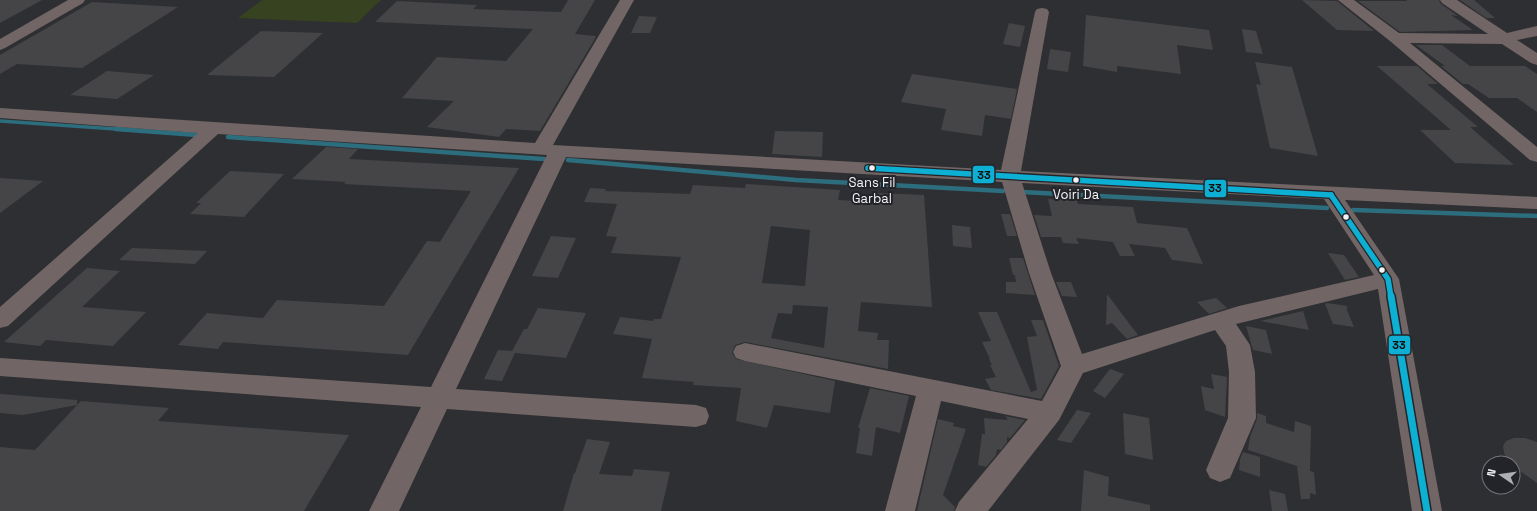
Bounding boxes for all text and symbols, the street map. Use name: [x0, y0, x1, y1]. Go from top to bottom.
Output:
marker: Sans Fil Garbal: [867, 163, 877, 173]
line badge: 33: [972, 165, 995, 184]
text: 33: [977, 168, 991, 182]
place label: Sans Fil Garbal: [849, 174, 896, 207]
marker: Voiri Da: [1071, 175, 1081, 185]
line badge: 33: [1204, 179, 1227, 198]
text: 33: [1208, 181, 1222, 195]
place label: Voiri Da: [1053, 186, 1100, 203]
unlabelled marker: [1341, 212, 1351, 222]
unlabelled marker: [1377, 265, 1387, 275]
line badge: 33: [1388, 335, 1411, 355]
text: 33: [1392, 338, 1406, 352]
north arrow: [1481, 455, 1521, 495]
text: N: [1484, 468, 1499, 478]

